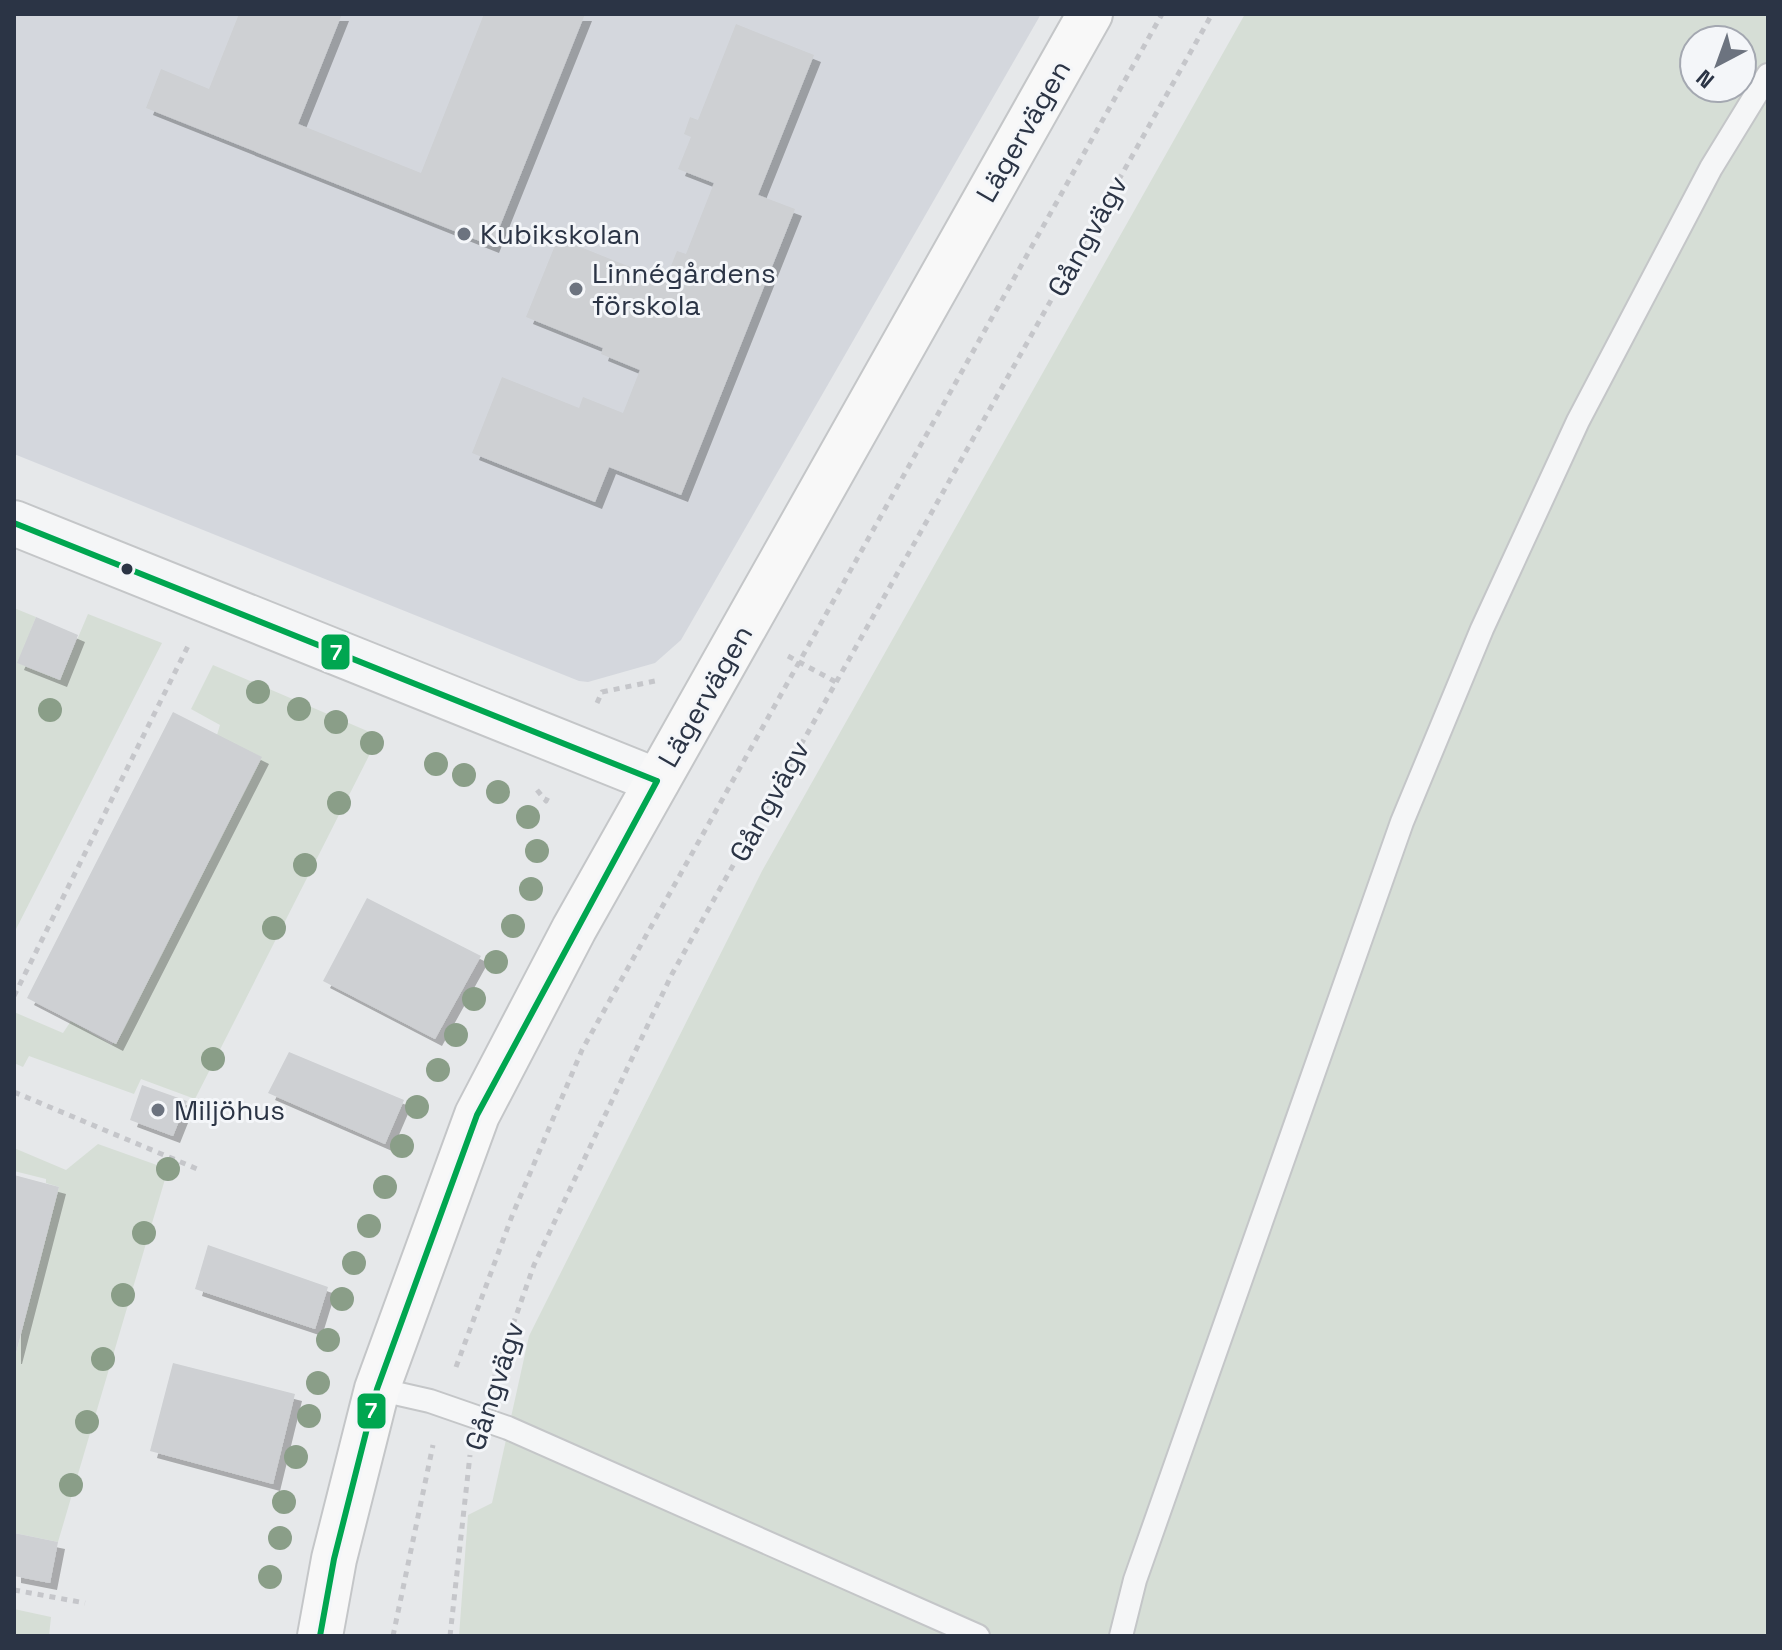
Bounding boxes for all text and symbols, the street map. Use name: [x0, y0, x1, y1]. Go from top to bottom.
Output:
north arrow: [1678, 24, 1758, 104]
street label: Lägervägen: [968, 53, 1078, 209]
text: N: [1690, 64, 1720, 94]
street label: Gångvägv: [1039, 169, 1135, 303]
place label: Kubikskolan: [480, 216, 640, 252]
marker: Kubikskolan: [455, 225, 473, 243]
place label: Linnégårdens förskola: [592, 255, 776, 323]
marker: Linnégårdens förskola: [567, 280, 585, 298]
unlabelled marker: [119, 561, 135, 577]
street label: Lägervägen: [650, 618, 760, 774]
line badge: 7: [320, 633, 351, 671]
text: 7: [330, 638, 342, 666]
street label: Gångvägv: [721, 734, 817, 868]
place label: Miljöhus: [174, 1092, 285, 1128]
marker: Miljöhus: [149, 1101, 167, 1119]
street label: Gångvägv: [456, 1317, 532, 1455]
line badge: 7: [356, 1392, 387, 1430]
text: 7: [365, 1396, 377, 1424]

